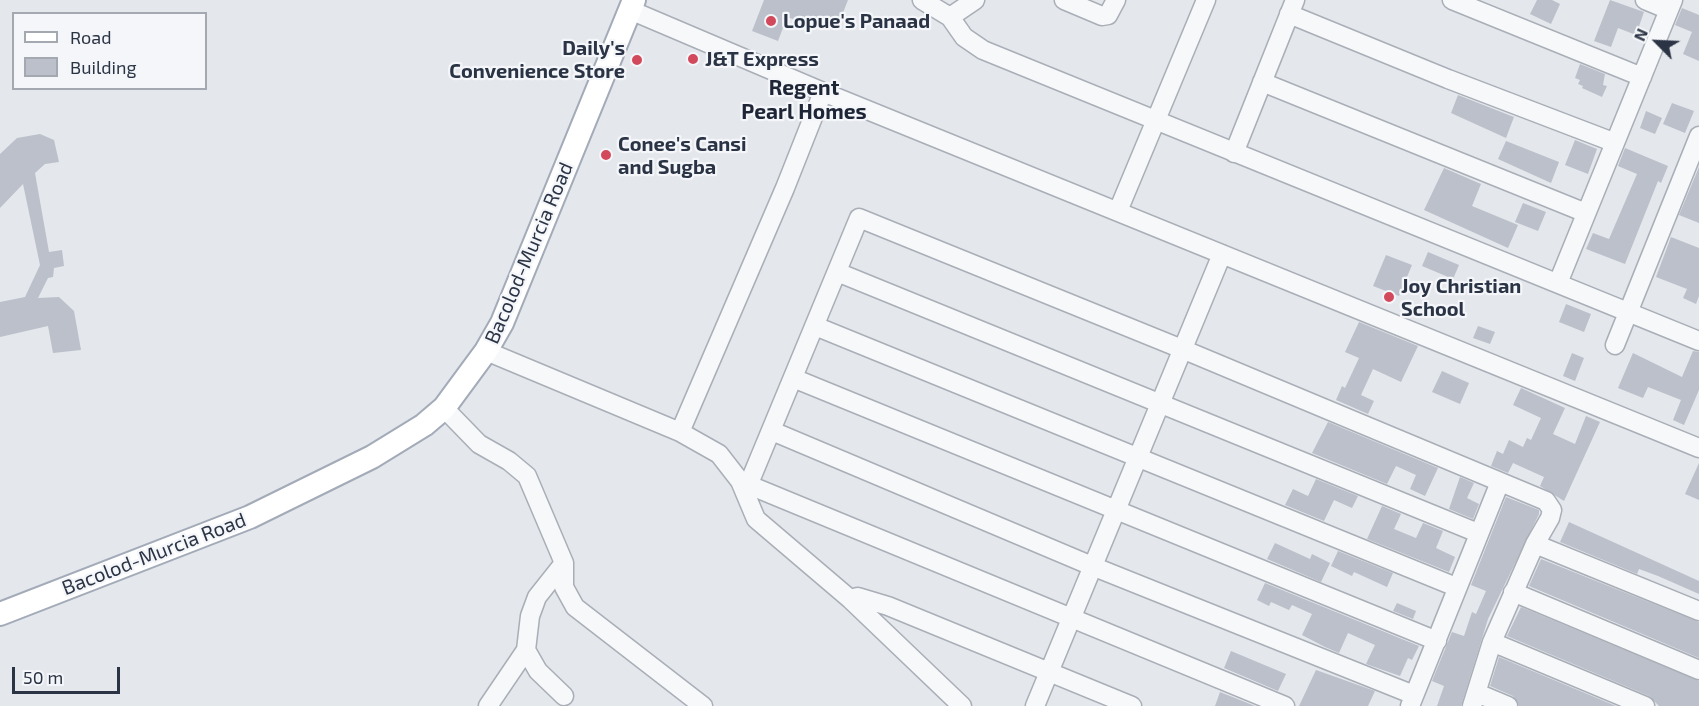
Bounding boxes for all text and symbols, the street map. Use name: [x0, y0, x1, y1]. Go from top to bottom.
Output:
place label: Lopue's Panaad: [783, 9, 930, 33]
legend: [12, 12, 207, 90]
north arrow: [1627, 12, 1687, 72]
marker: Lopue's Panaad: [764, 14, 778, 28]
text: N: [1629, 25, 1651, 44]
text: Road: [70, 26, 111, 48]
place label: Daily's Convenience Store: [449, 36, 625, 83]
place label: J&T Express: [705, 47, 819, 71]
marker: J&T Express: [686, 52, 700, 66]
marker: Daily's Convenience Store: [630, 53, 644, 67]
text: Building: [70, 56, 137, 78]
district label: Regent Pearl Homes: [741, 75, 867, 125]
place label: Conee's Cansi and Sugba: [618, 132, 746, 179]
marker: Conee's Cansi and Sugba: [599, 148, 613, 162]
street label: Bacolod-Murcia Road: [480, 159, 578, 347]
place label: Joy Christian School: [1401, 274, 1521, 321]
marker: Joy Christian School: [1382, 290, 1396, 304]
street label: Bacolod-Murcia Road: [59, 508, 249, 600]
scale bar: [15, 655, 123, 693]
text: 50 m: [23, 666, 63, 688]

